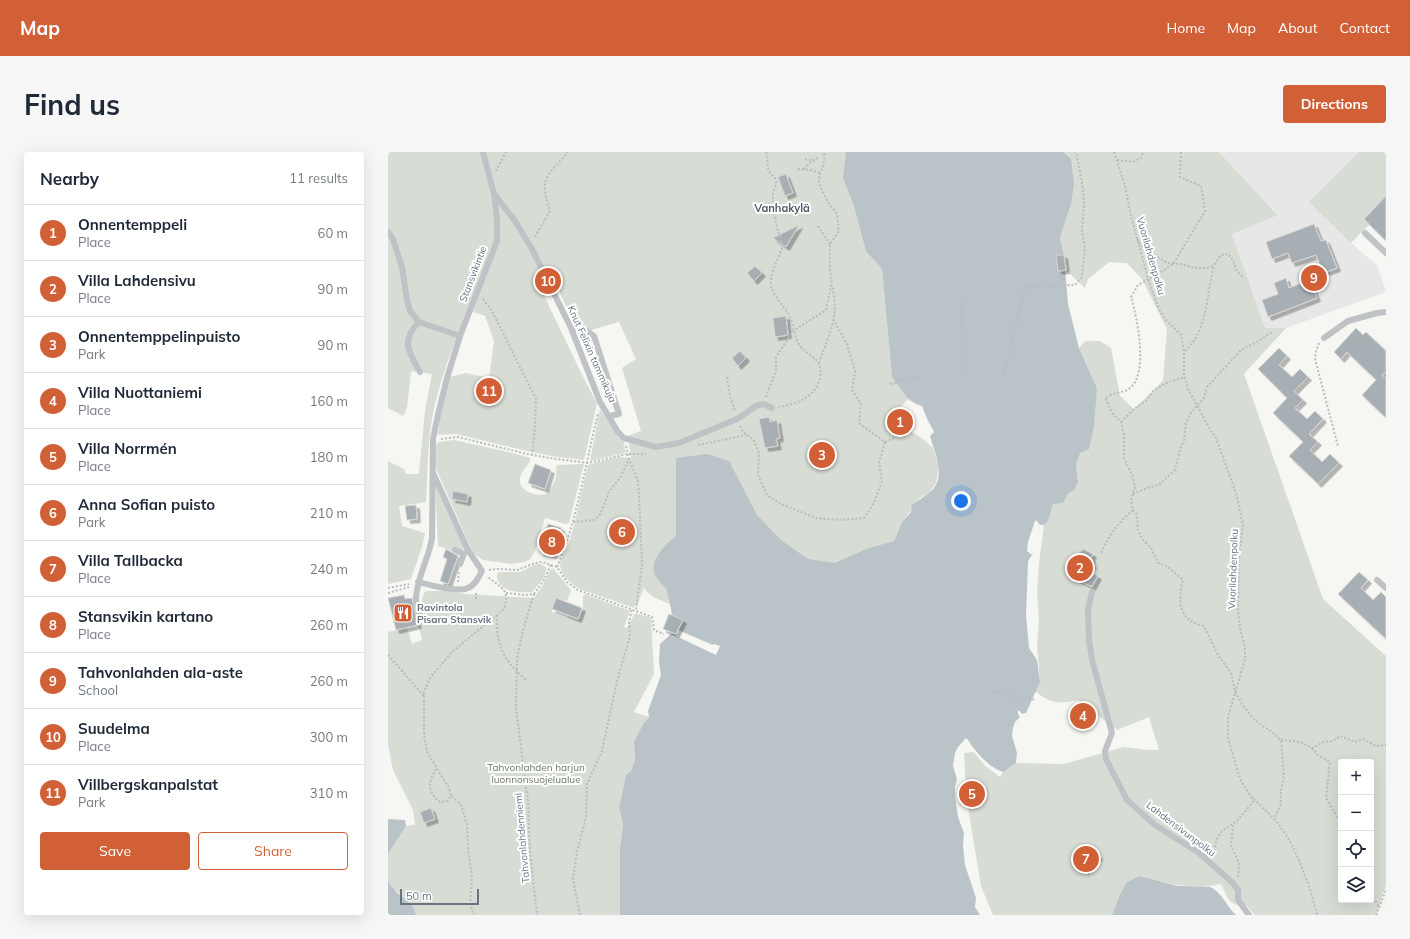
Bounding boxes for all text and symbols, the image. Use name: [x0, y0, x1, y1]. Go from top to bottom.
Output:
text: Map: [20, 16, 60, 40]
text: Home: [1166, 19, 1205, 37]
text: Map: [1227, 19, 1256, 37]
text: About: [1278, 19, 1318, 37]
text: Contact: [1340, 19, 1390, 37]
button: Directions: [1283, 85, 1386, 123]
text: Find us: [24, 87, 120, 122]
text: Nearby: [40, 168, 99, 189]
text: 11 results: [289, 170, 348, 186]
district label: Vanhakylä: [753, 201, 810, 215]
text: Onnentemppeli: [78, 215, 187, 234]
street label: Vuorilahdenpolku: [1134, 216, 1168, 296]
text: 1: [49, 225, 57, 241]
text: 60 m: [318, 225, 348, 241]
text: Place: [78, 234, 111, 250]
street label: Stansvikintie: [456, 244, 490, 304]
pin: 9: [1301, 263, 1327, 293]
pin: 10: [535, 266, 561, 296]
text: Villa Lahdensivu: [78, 271, 196, 290]
text: 2: [49, 281, 57, 297]
text: 90 m: [318, 281, 348, 297]
text: Place: [78, 290, 111, 306]
street label: Knut Felixin tammikuja: [565, 304, 619, 404]
text: Onnentemppelinpuisto: [78, 327, 240, 346]
text: 3: [49, 337, 57, 353]
text: 90 m: [318, 337, 348, 353]
text: Park: [78, 346, 105, 362]
pin: 11: [476, 376, 502, 406]
text: Villa Nuottaniemi: [78, 383, 202, 402]
text: 4: [49, 393, 57, 409]
text: 160 m: [310, 393, 348, 409]
text: Place: [78, 402, 111, 418]
pin: 1: [887, 407, 913, 437]
text: Villa Norrmén: [78, 439, 177, 458]
pin: 3: [809, 440, 835, 470]
text: 5: [49, 449, 57, 465]
text: 180 m: [310, 449, 348, 465]
text: Place: [78, 458, 111, 474]
your location: [951, 491, 971, 511]
text: Anna Sofian puisto: [78, 495, 215, 514]
text: 6: [49, 505, 57, 521]
text: 210 m: [310, 505, 348, 521]
text: Park: [78, 514, 105, 530]
pin: 6: [609, 517, 635, 547]
pin: 8: [539, 527, 565, 557]
street label: Vuorilahdenpolku: [1225, 529, 1241, 609]
text: Villa Tallbacka: [78, 551, 183, 570]
pin: 2: [1067, 553, 1093, 583]
text: 7: [49, 561, 57, 577]
text: 240 m: [310, 561, 348, 577]
text: Place: [78, 570, 111, 586]
place label: Ravintola Pisara Stansvik: [417, 601, 492, 626]
restaurant icon: Ravintola Pisara Stansvik: [392, 602, 414, 624]
text: Stansvikin kartano: [78, 607, 213, 626]
text: 8: [49, 617, 57, 633]
text: 260 m: [310, 617, 348, 633]
text: Place: [78, 626, 111, 642]
text: Tahvonlahden ala-aste: [78, 663, 243, 682]
text: 9: [49, 673, 57, 689]
text: 260 m: [310, 673, 348, 689]
text: School: [78, 682, 118, 698]
pin: 4: [1070, 701, 1096, 731]
text: Suudelma: [78, 719, 150, 738]
text: 10: [45, 729, 61, 745]
text: 300 m: [310, 729, 348, 745]
text: Place: [78, 738, 111, 754]
map controls: [1338, 759, 1374, 903]
button: +: [1338, 759, 1374, 795]
park label: Tahvonlahden harjun luonnonsuojelualue: [487, 761, 585, 786]
text: Villbergskanpalstat: [78, 775, 218, 794]
pin: 5: [959, 779, 985, 809]
text: 11: [45, 785, 61, 801]
text: 310 m: [310, 785, 348, 801]
street label: Tahvonlahdenniemi: [512, 792, 532, 884]
text: Park: [78, 794, 105, 810]
button: −: [1338, 795, 1374, 831]
street label: Lahdensivunpolku: [1144, 799, 1218, 859]
button: locate: [1338, 831, 1374, 867]
button: Save: [40, 832, 190, 870]
button: Share: [198, 832, 348, 870]
pin: 7: [1073, 844, 1099, 874]
button: layers: [1338, 867, 1374, 903]
scale bar: [400, 887, 479, 906]
text: 50 m: [406, 889, 432, 903]

